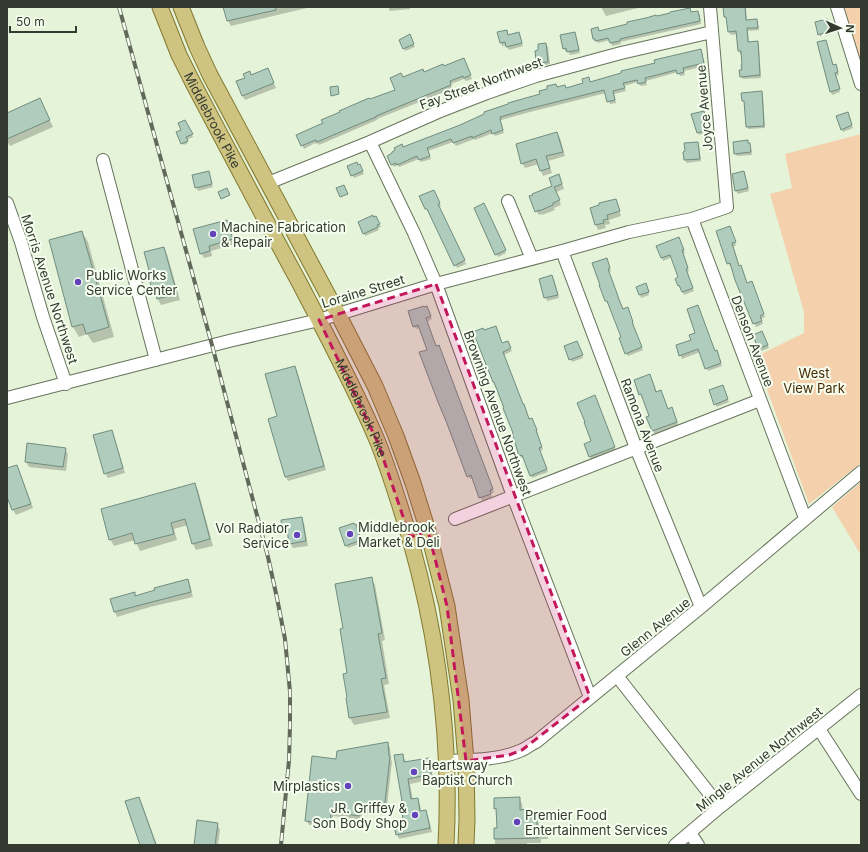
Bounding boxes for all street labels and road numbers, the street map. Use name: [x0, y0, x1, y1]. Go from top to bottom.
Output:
street label: Fay Street Northwest: [417, 53, 545, 113]
street label: Joyce Avenue: [692, 64, 716, 152]
street label: Middlebrook Pike: [181, 69, 245, 171]
street label: Morris Avenue Northwest: [18, 212, 82, 366]
street label: Loraine Street: [319, 271, 407, 311]
street label: Denson Avenue: [728, 293, 778, 389]
street label: Browning Avenue Northwest: [461, 328, 535, 498]
street label: Middlebrook Pike: [332, 356, 391, 459]
street label: Ramona Avenue: [618, 376, 668, 474]
street label: Glenn Avenue: [617, 594, 693, 660]
street label: Mingle Avenue Northwest: [693, 703, 825, 815]

